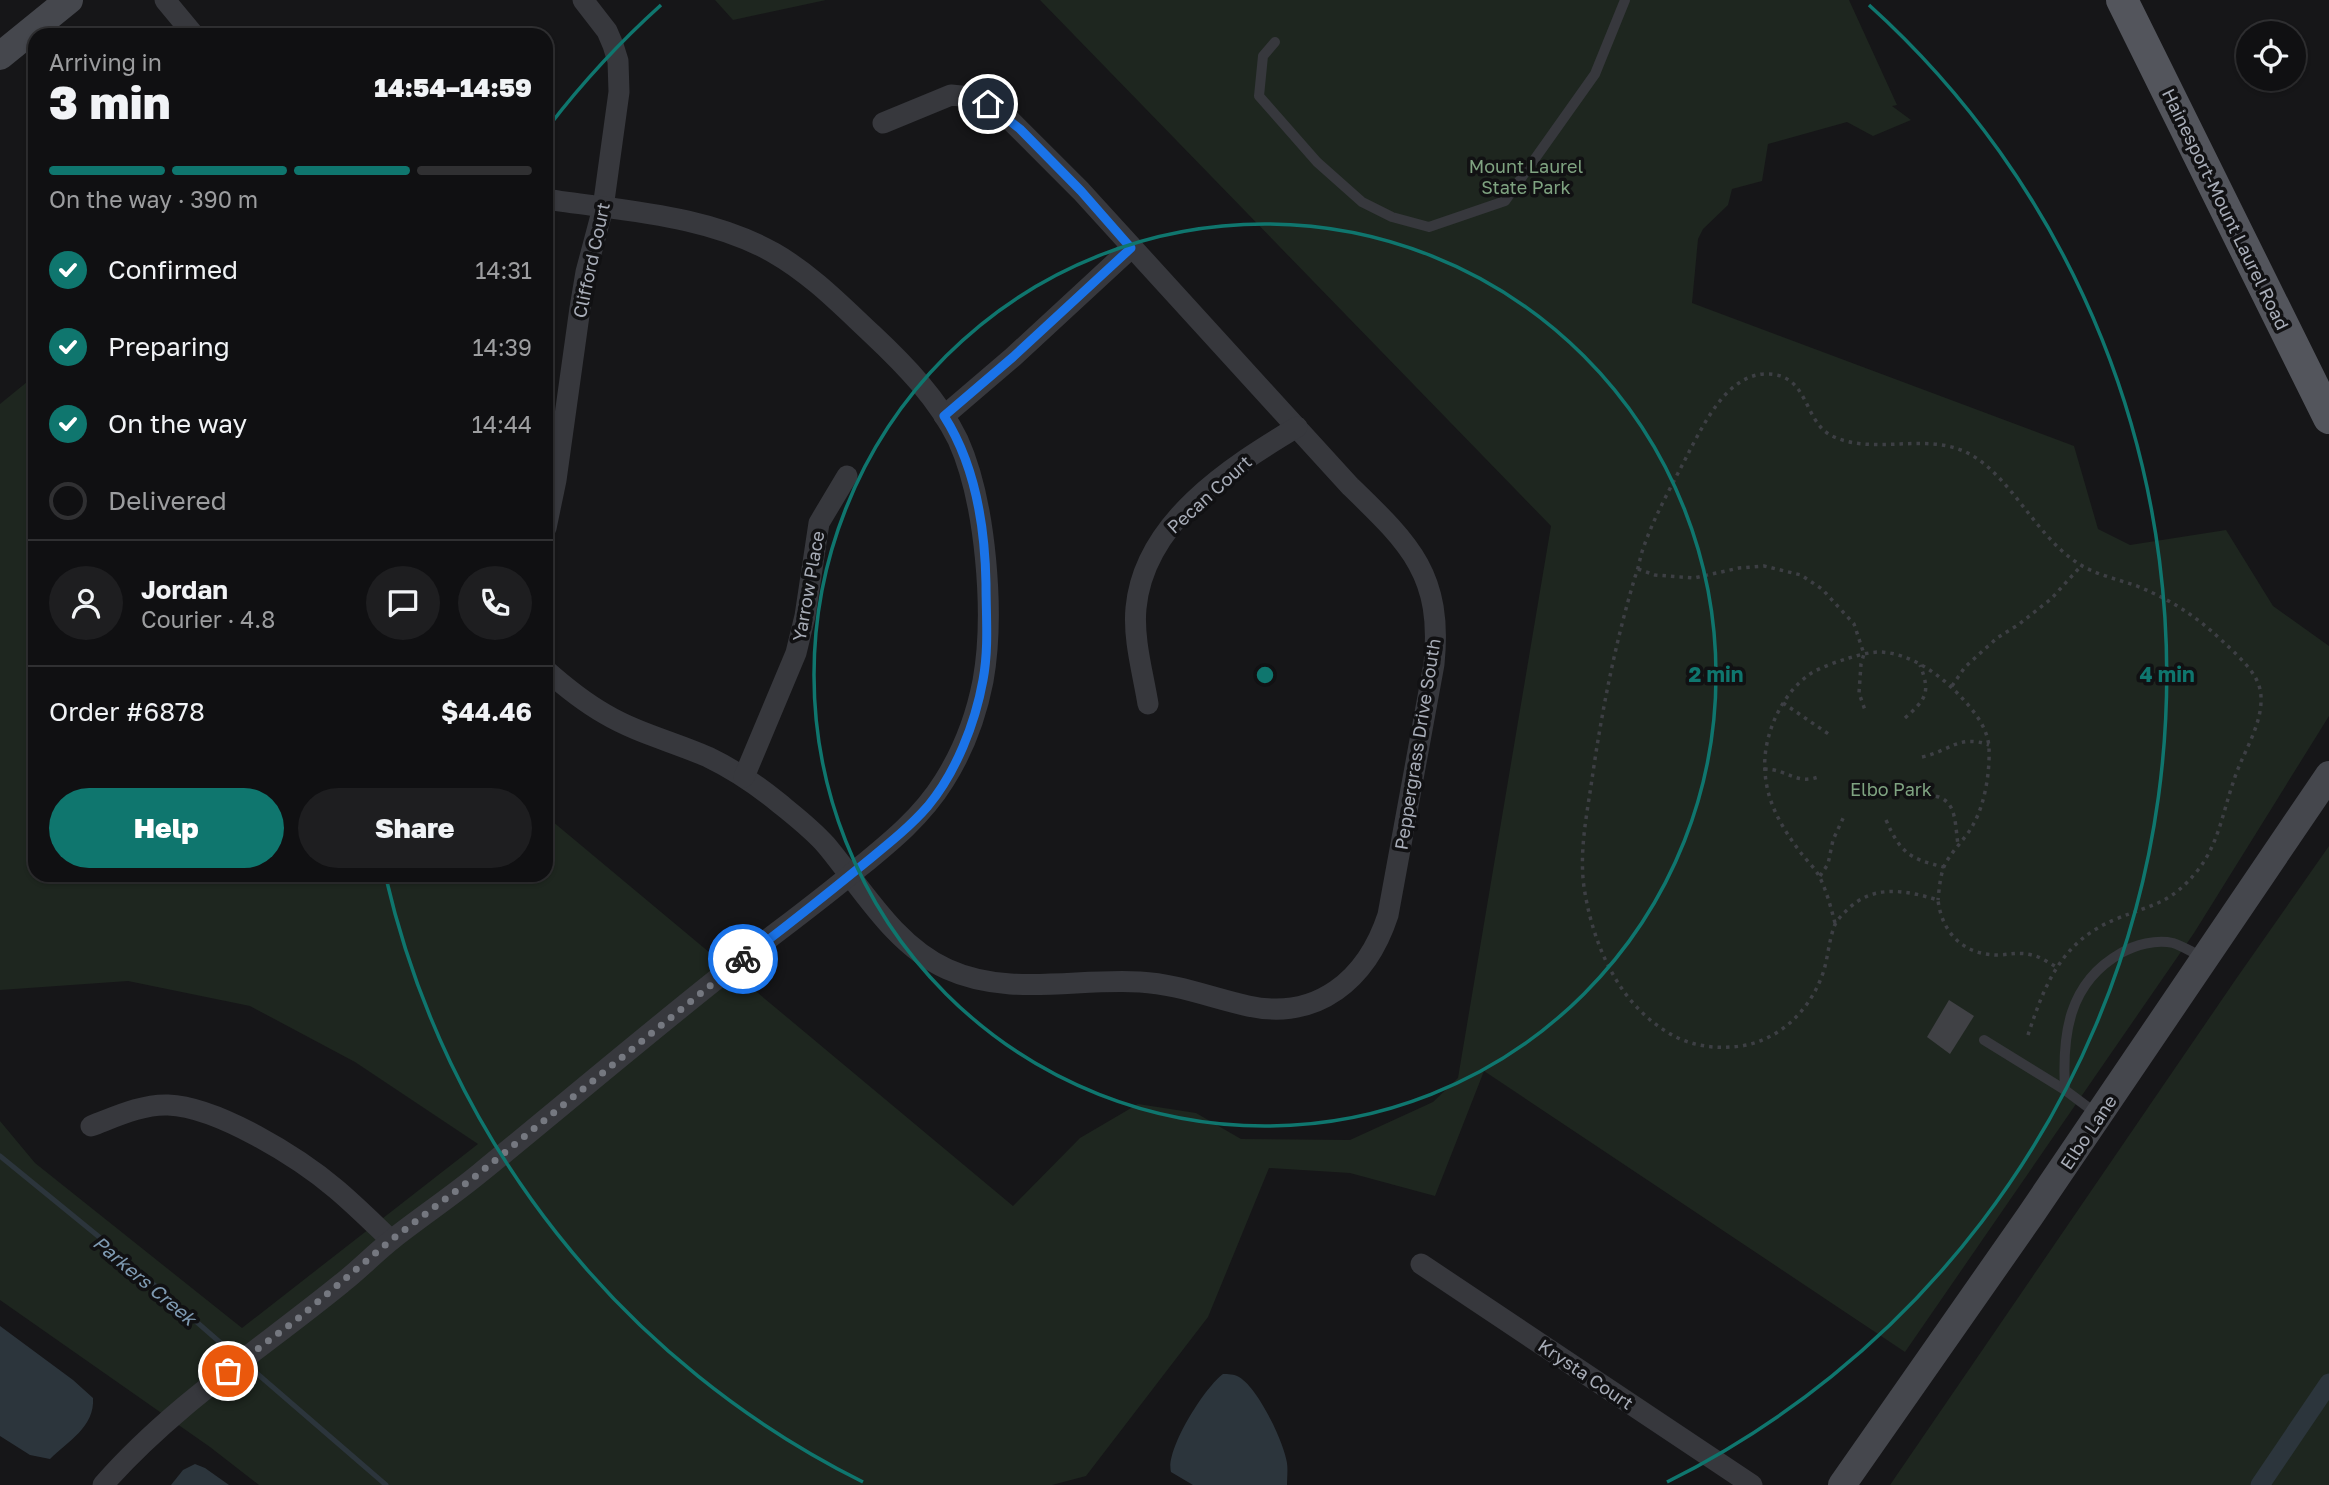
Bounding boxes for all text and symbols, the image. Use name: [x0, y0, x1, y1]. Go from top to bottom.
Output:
map controls: [2236, 21, 2306, 91]
button: locate: [2236, 21, 2306, 91]
text: Arriving in: [49, 48, 162, 76]
text: 14:54–14:59: [374, 72, 532, 103]
text: 3 min: [49, 74, 171, 129]
pin: [958, 74, 1018, 134]
icon: home: [969, 85, 1007, 123]
street label: Hainesport-Mount Laurel Road: [2158, 85, 2294, 333]
park label: Mount Laurel State Park: [1469, 155, 1583, 198]
text: On the way · 390 m: [49, 185, 258, 213]
street label: Clifford Court: [568, 200, 614, 320]
icon: check: [49, 251, 87, 289]
text: Confirmed: [108, 254, 238, 285]
text: 14:31: [475, 256, 532, 284]
icon: check: [49, 328, 87, 366]
text: Preparing: [108, 331, 230, 362]
text: 14:39: [473, 333, 532, 361]
icon: check: [49, 405, 87, 443]
text: On the way: [108, 408, 247, 439]
text: 14:44: [472, 410, 532, 438]
street label: Pecan Court: [1162, 450, 1256, 538]
text: Delivered: [108, 485, 227, 516]
street label: Yarrow Place: [787, 529, 829, 643]
button: person: [49, 566, 123, 640]
button: chat: [366, 566, 440, 640]
button: phone: [458, 566, 532, 640]
text: Jordan: [141, 574, 228, 605]
text: Courier · 4.8: [141, 605, 275, 633]
street label: Peppergrass Drive South: [1389, 637, 1445, 851]
text: 2 min: [1689, 661, 1743, 687]
text: 4 min: [2139, 661, 2195, 687]
centre of rings: [1253, 663, 1277, 687]
text: Order #6878: [49, 696, 205, 727]
text: $44.46: [441, 696, 532, 727]
park label: Elbo Park: [1850, 778, 1932, 800]
button: Help: [49, 788, 284, 868]
button: Share: [298, 788, 532, 868]
courier: [708, 924, 778, 994]
icon: bike: [724, 940, 762, 978]
street label: Elbo Lane: [2055, 1091, 2121, 1173]
water label: Parkers Creek: [89, 1230, 203, 1331]
street label: Krysta Court: [1534, 1334, 1638, 1414]
pin: [198, 1341, 258, 1401]
icon: bag: [209, 1352, 247, 1390]

